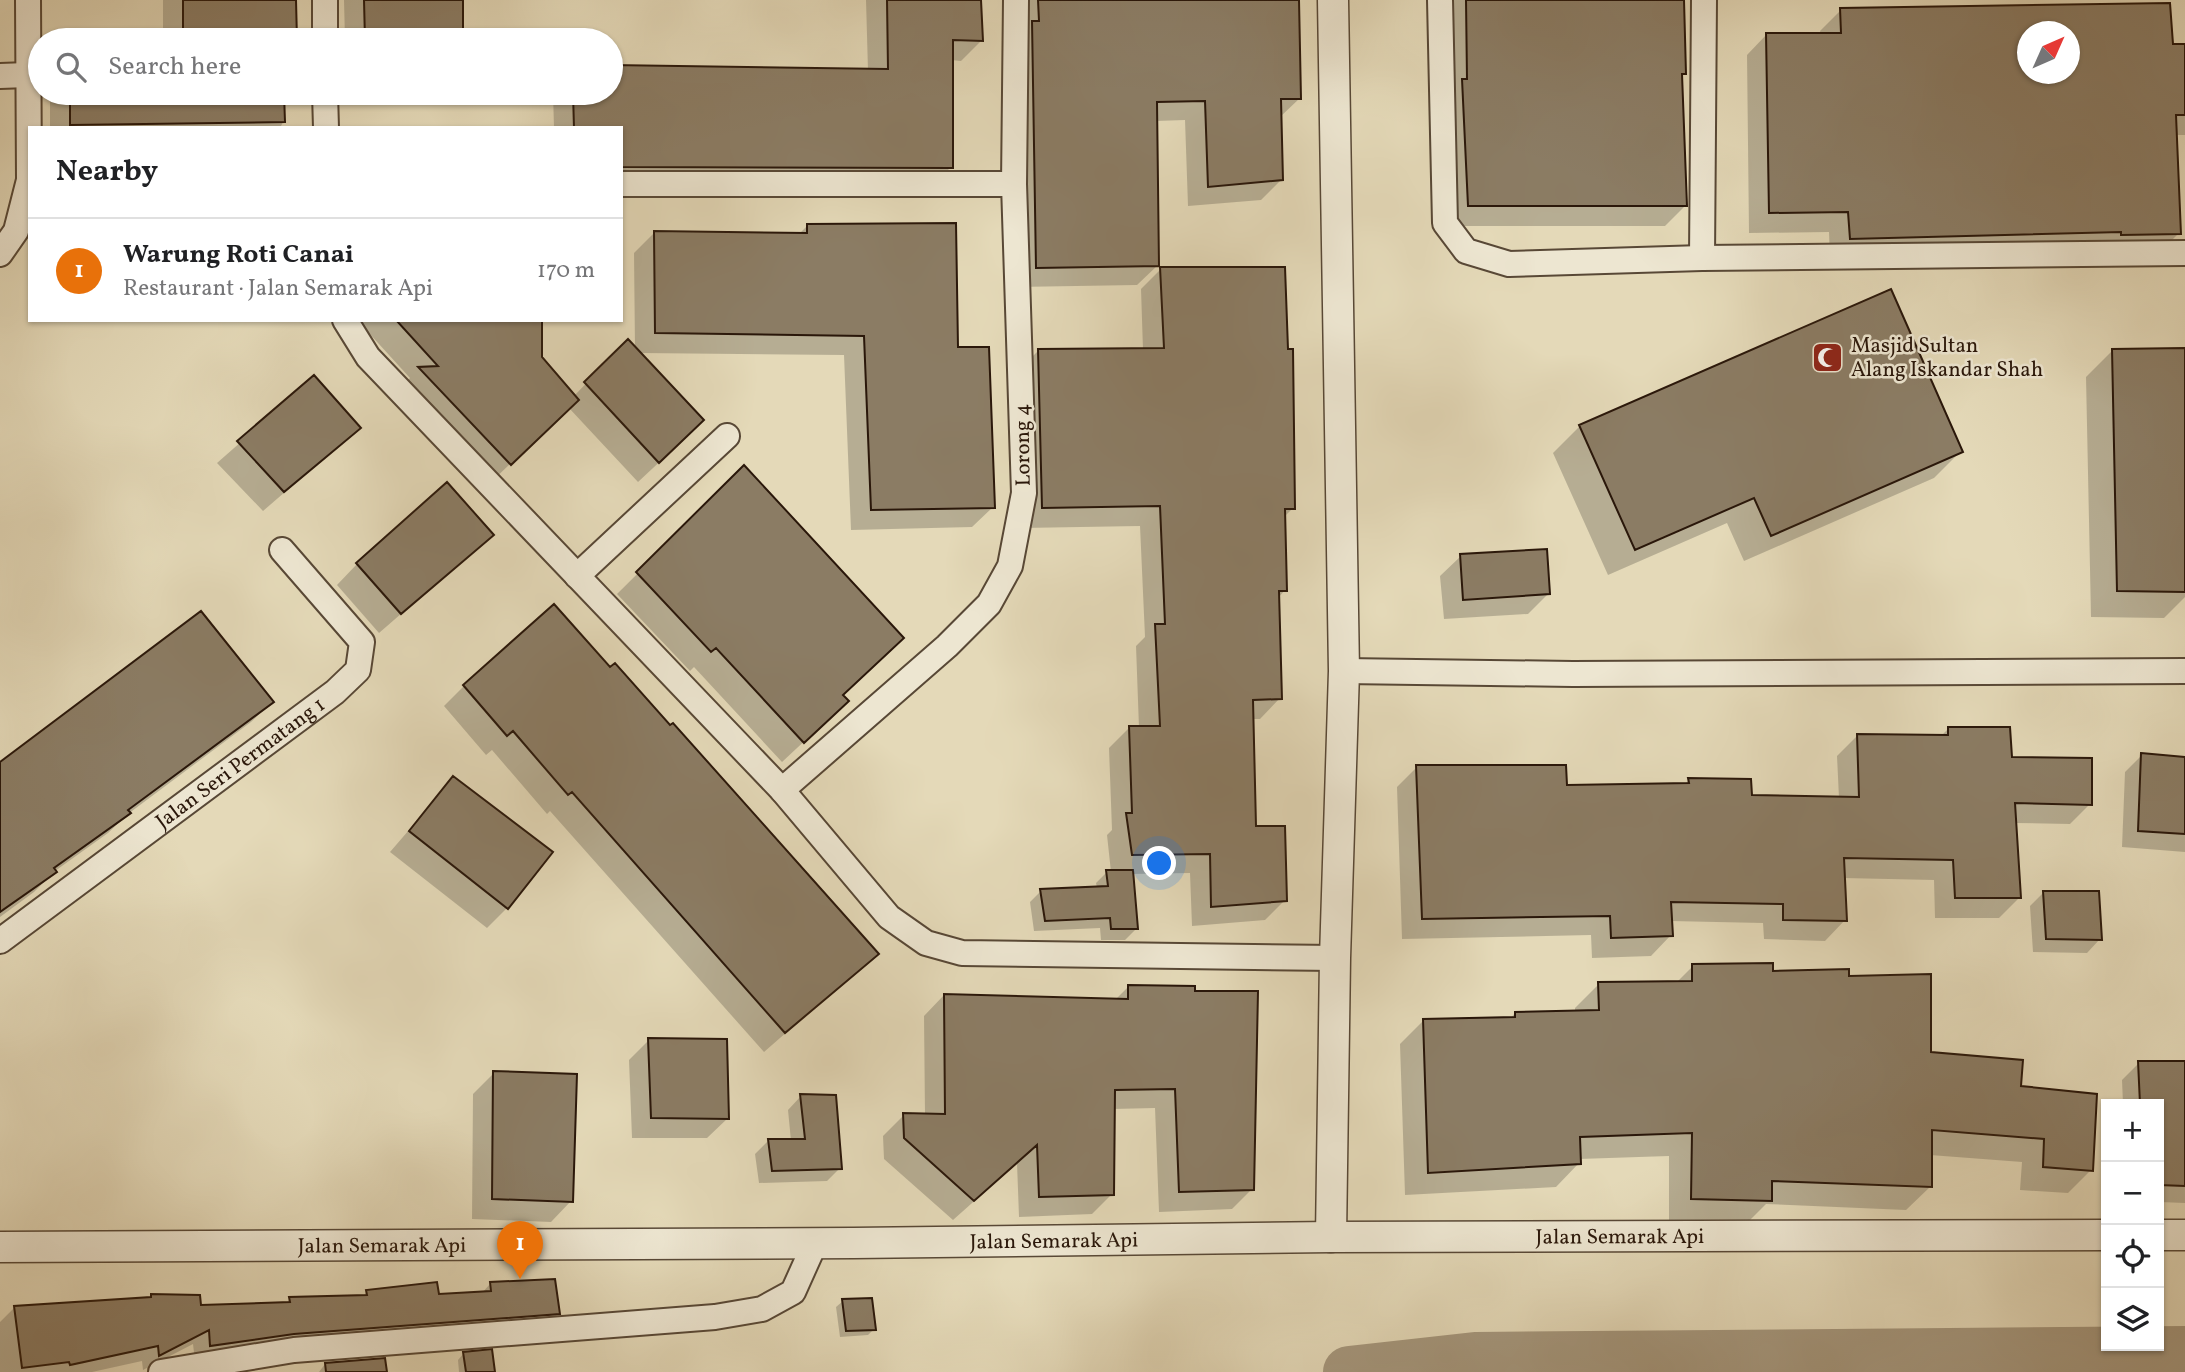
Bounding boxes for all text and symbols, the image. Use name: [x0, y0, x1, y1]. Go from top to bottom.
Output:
north arrow: [2017, 21, 2080, 84]
search box: [28, 28, 623, 105]
icon: search: [52, 48, 90, 86]
text: Search here: [108, 49, 241, 85]
text: Nearby: [56, 151, 158, 193]
text: Warung Roti Canai: [123, 237, 354, 273]
text: 1: [74, 255, 84, 287]
text: 170 m: [537, 255, 595, 287]
text: Restaurant · Jalan Semarak Api: [123, 273, 433, 305]
place label: Masjid Sultan Alang Iskandar Shah: [1851, 332, 2043, 385]
mosque icon: Masjid Sultan Alang Iskandar Shah: [1811, 340, 1845, 374]
street label: Lorong 4: [1008, 403, 1039, 487]
street label: Jalan Seri Permatang 1: [150, 691, 332, 836]
your location: [1142, 846, 1176, 880]
map controls: [2101, 1099, 2164, 1351]
button: +: [2101, 1099, 2164, 1162]
button: −: [2101, 1162, 2164, 1225]
pin: 1: [497, 1221, 543, 1279]
street label: Jalan Semarak Api: [1536, 1223, 1704, 1252]
button: locate: [2101, 1225, 2164, 1288]
street label: Jalan Semarak Api: [969, 1226, 1139, 1258]
street label: Jalan Semarak Api: [298, 1232, 466, 1262]
button: layers: [2101, 1288, 2164, 1351]

